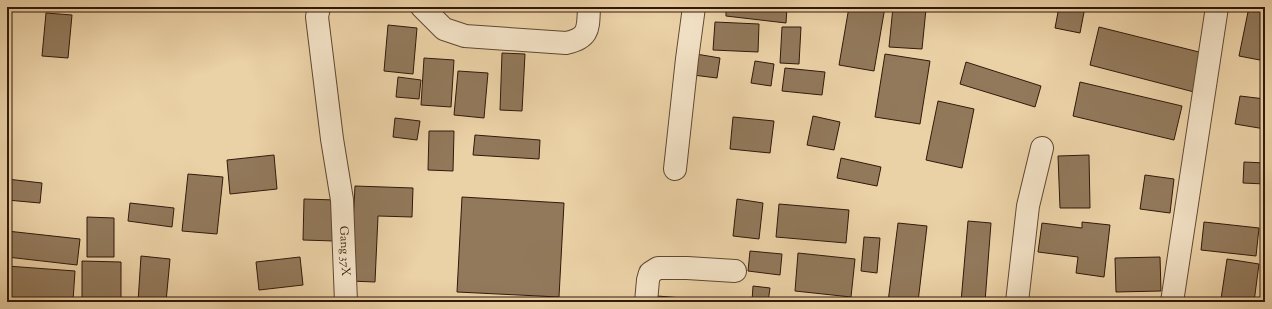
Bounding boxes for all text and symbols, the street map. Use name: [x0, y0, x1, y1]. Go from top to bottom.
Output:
street label: Gang 37X: [334, 226, 354, 276]

